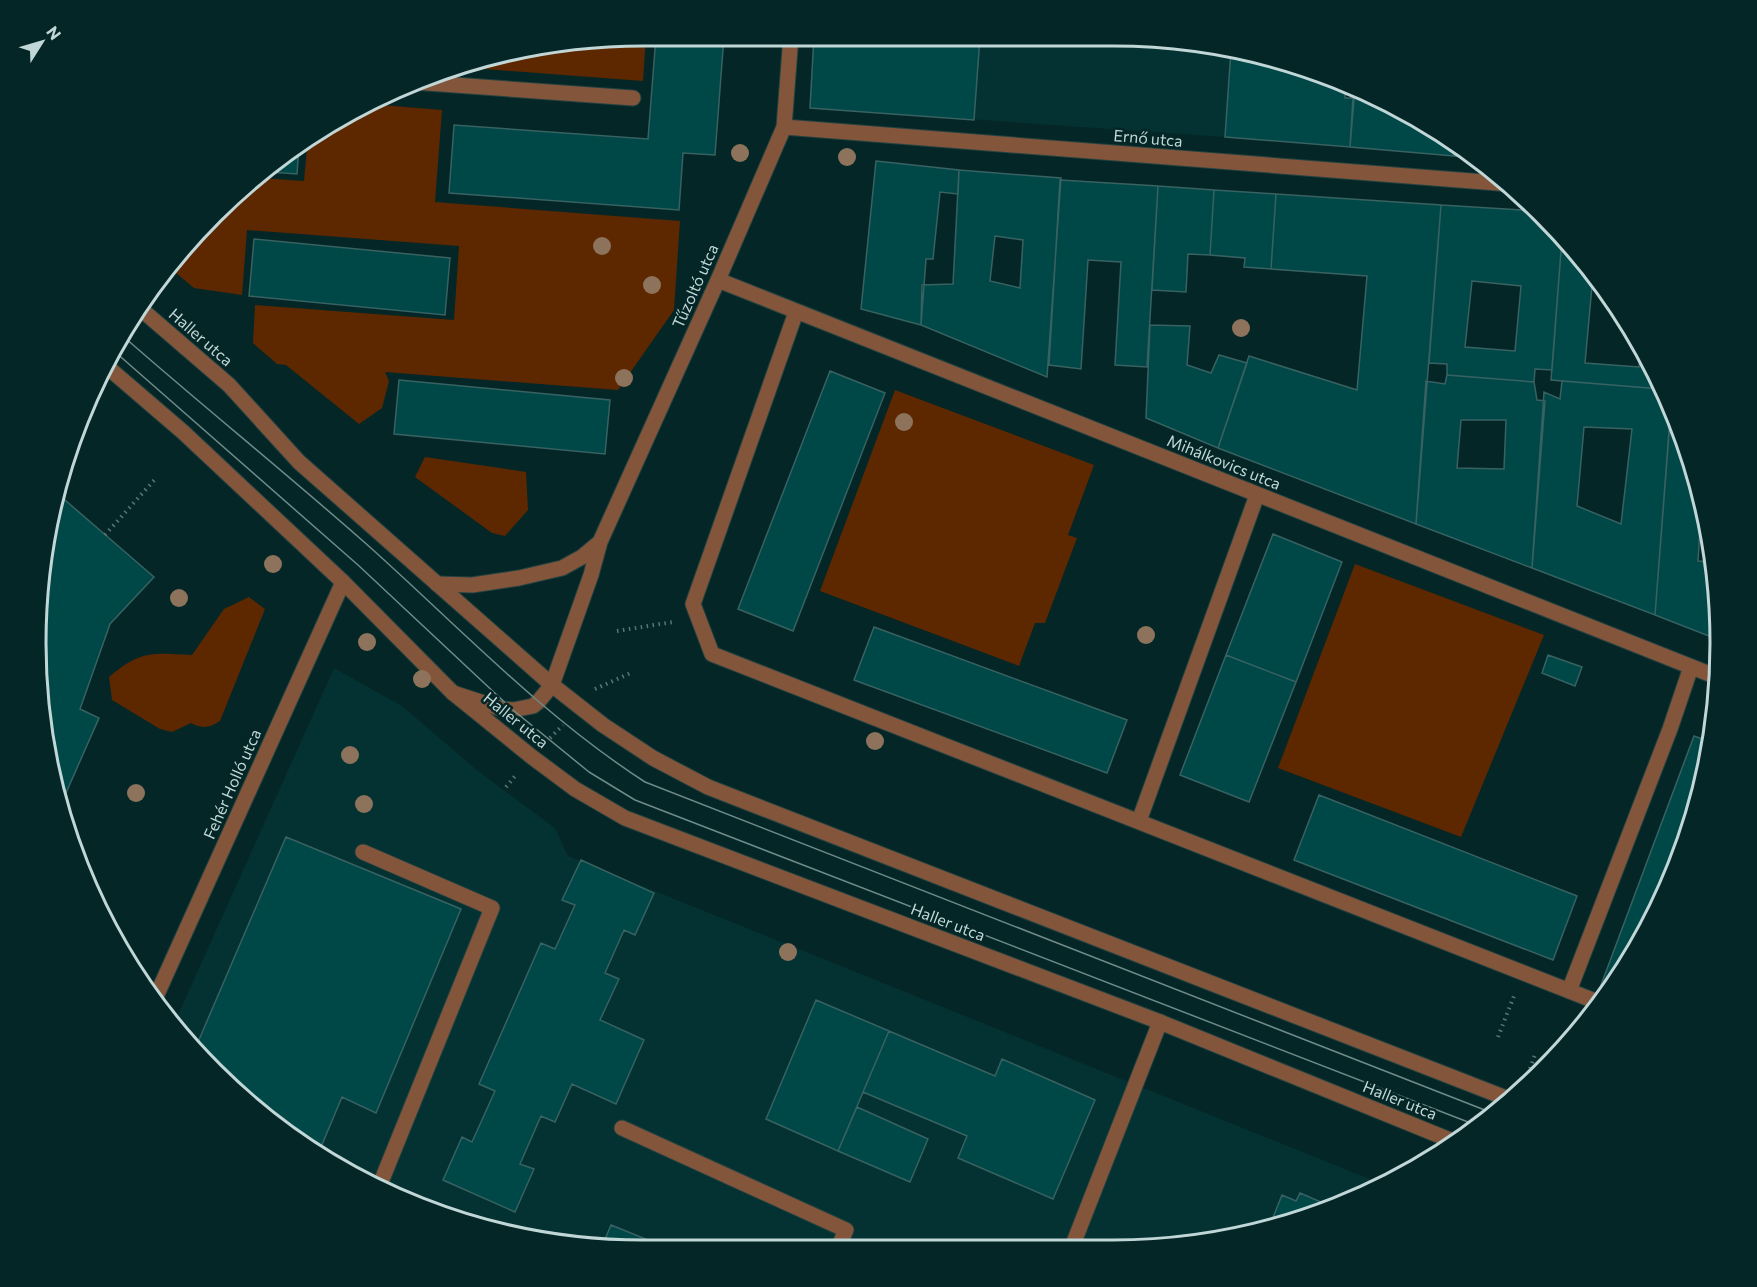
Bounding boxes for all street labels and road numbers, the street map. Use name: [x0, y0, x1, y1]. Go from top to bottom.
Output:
street label: Ernő utca: [1113, 125, 1183, 150]
street label: Tűzoltó utca: [668, 241, 722, 331]
street label: Haller utca: [166, 304, 237, 369]
street label: Mihálkovics utca: [1165, 430, 1284, 493]
street label: Haller utca: [480, 688, 553, 752]
street label: Fehér Holló utca: [199, 726, 264, 842]
street label: Haller utca: [908, 899, 988, 944]
street label: Haller utca: [1360, 1076, 1440, 1123]

